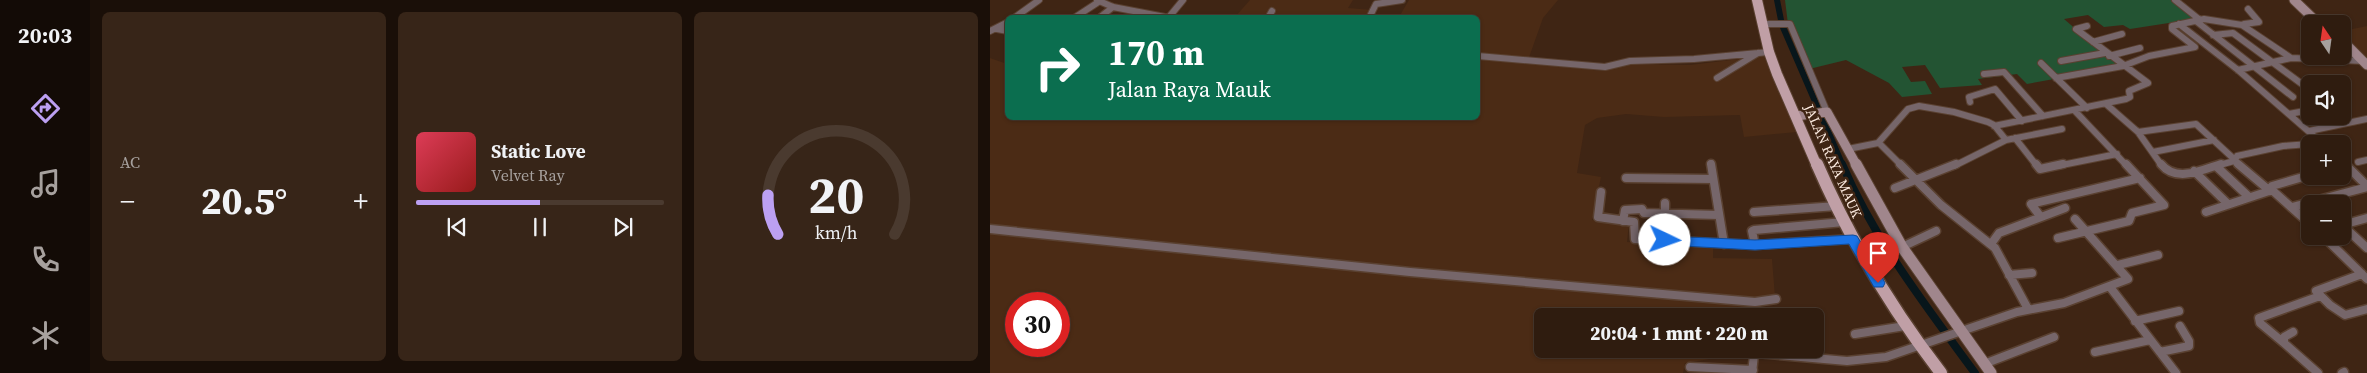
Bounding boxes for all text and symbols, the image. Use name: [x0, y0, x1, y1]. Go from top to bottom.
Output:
north arrow: [2301, 15, 2351, 65]
map controls: [2301, 15, 2351, 245]
text: 20:03: [18, 20, 72, 50]
text: 170 m: [1108, 29, 1204, 77]
icon: right: [1025, 35, 1090, 100]
text: Jalan Raya Mauk: [1108, 74, 1271, 104]
button: sound: [2301, 75, 2351, 125]
icon: directions: [28, 91, 63, 126]
street label: JALAN RAYA MAUK: [1799, 100, 1867, 222]
button: +: [2301, 135, 2351, 185]
text: Static Love: [491, 138, 586, 164]
text: AC: [120, 151, 140, 173]
text: 20: [808, 159, 864, 230]
text: Velvet Ray: [491, 164, 565, 186]
icon: music: [28, 166, 63, 201]
text: 20.5°: [201, 175, 287, 227]
text: −: [120, 182, 135, 220]
text: +: [353, 182, 368, 220]
button: −: [2301, 195, 2351, 245]
icon: previous: [443, 213, 471, 241]
icon: pause: [526, 213, 554, 241]
icon: next: [609, 213, 637, 241]
position arrow: [1638, 213, 1690, 265]
text: km/h: [815, 220, 858, 245]
pin: [1857, 232, 1899, 283]
icon: arrive: [1864, 239, 1892, 267]
icon: phone: [28, 242, 63, 277]
speed limit sign: 30: [1005, 292, 1070, 357]
icon: climate: [28, 318, 63, 353]
text: 20:04 · 1 mnt · 220 m: [1590, 320, 1768, 346]

